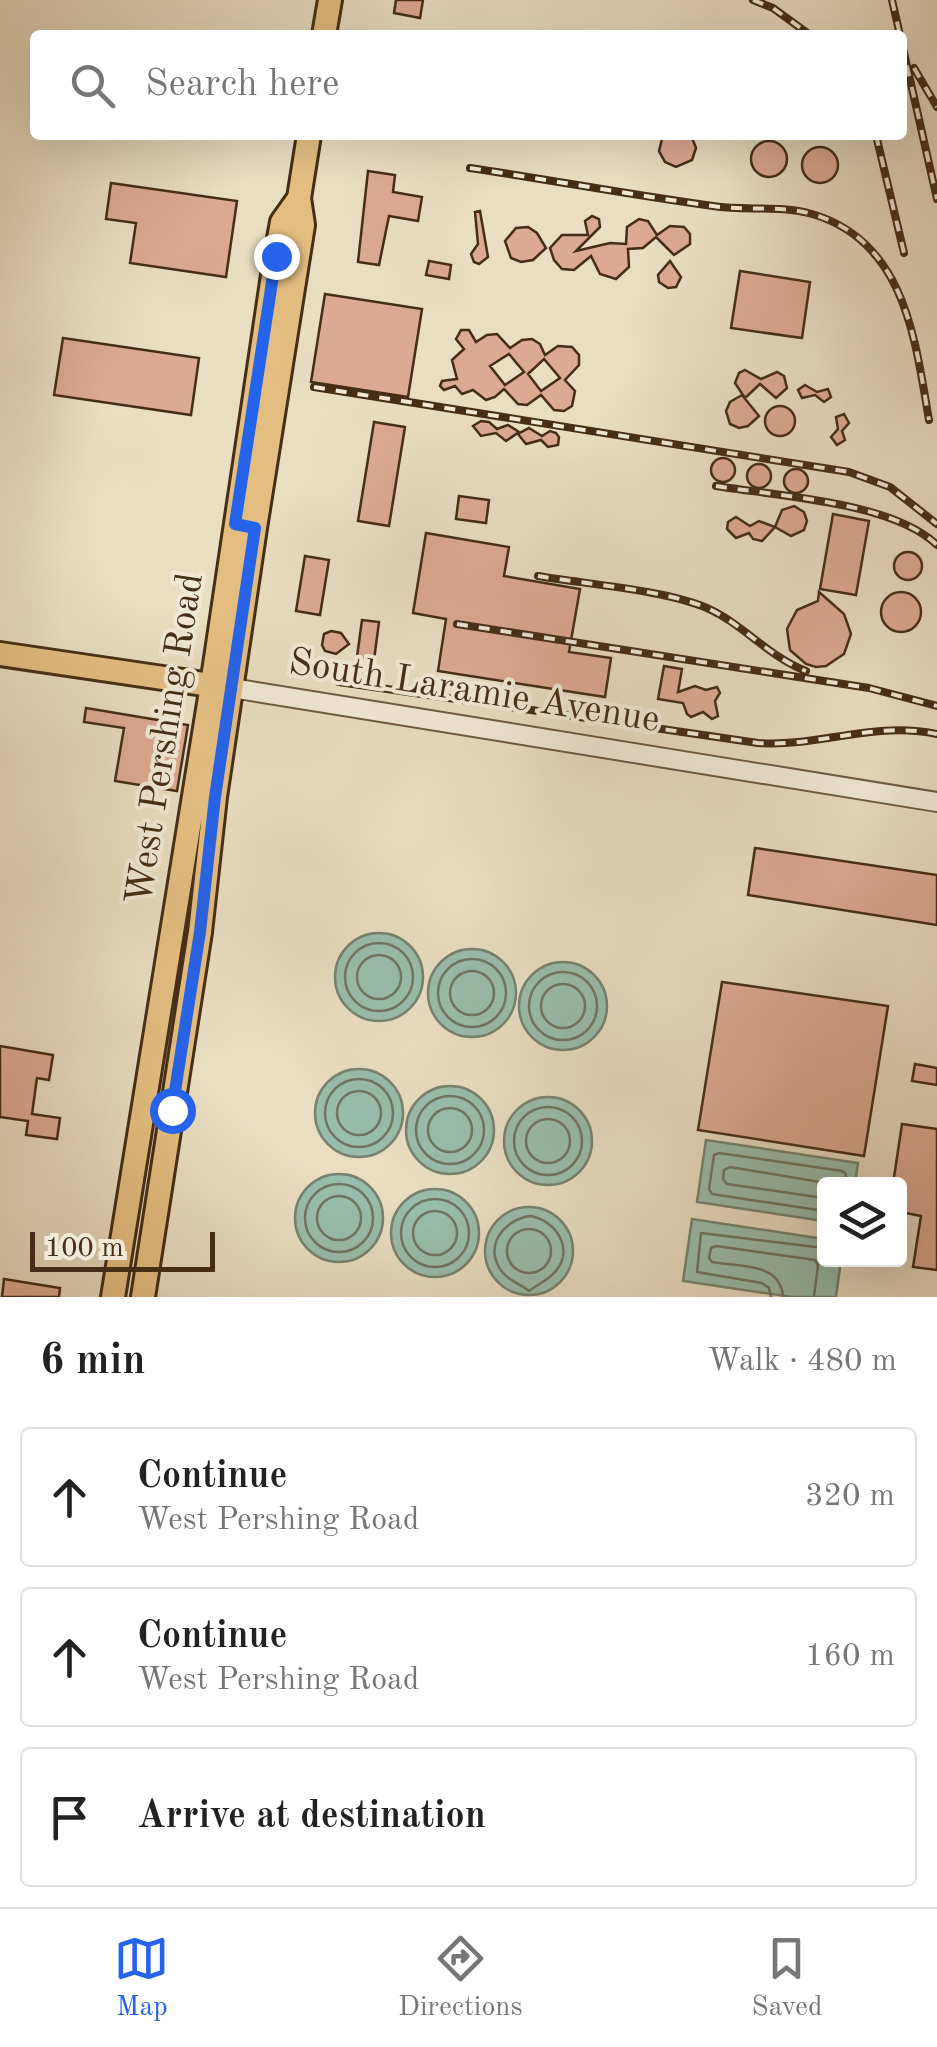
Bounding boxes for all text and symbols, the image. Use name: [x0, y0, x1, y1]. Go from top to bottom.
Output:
search box: [30, 30, 907, 140]
icon: search: [65, 58, 120, 113]
text: Search here: [145, 66, 340, 104]
route end: [254, 234, 300, 280]
street label: West Pershing Road: [121, 570, 211, 908]
street label: South Laramie Avenue: [286, 644, 662, 740]
route start: [150, 1088, 196, 1134]
map controls: [817, 1177, 907, 1267]
button: layers: [817, 1177, 907, 1267]
scale bar: [30, 1227, 215, 1272]
text: 100 m: [45, 1235, 124, 1263]
text: 6 min: [40, 1341, 146, 1383]
text: Walk · 480 m: [707, 1346, 897, 1378]
text: Continue: [137, 1458, 287, 1496]
icon: ahead: [42, 1470, 97, 1525]
text: 320 m: [805, 1481, 895, 1513]
text: West Pershing Road: [137, 1505, 420, 1537]
text: Continue: [137, 1618, 287, 1656]
icon: ahead: [42, 1630, 97, 1685]
text: 160 m: [805, 1641, 895, 1673]
text: West Pershing Road: [137, 1665, 420, 1697]
icon: arrive: [42, 1790, 97, 1845]
text: Arrive at destination: [137, 1798, 486, 1836]
tab: Map: [114, 1931, 169, 2026]
tab: Directions: [398, 1931, 523, 2026]
tab: Saved: [751, 1931, 823, 2026]

